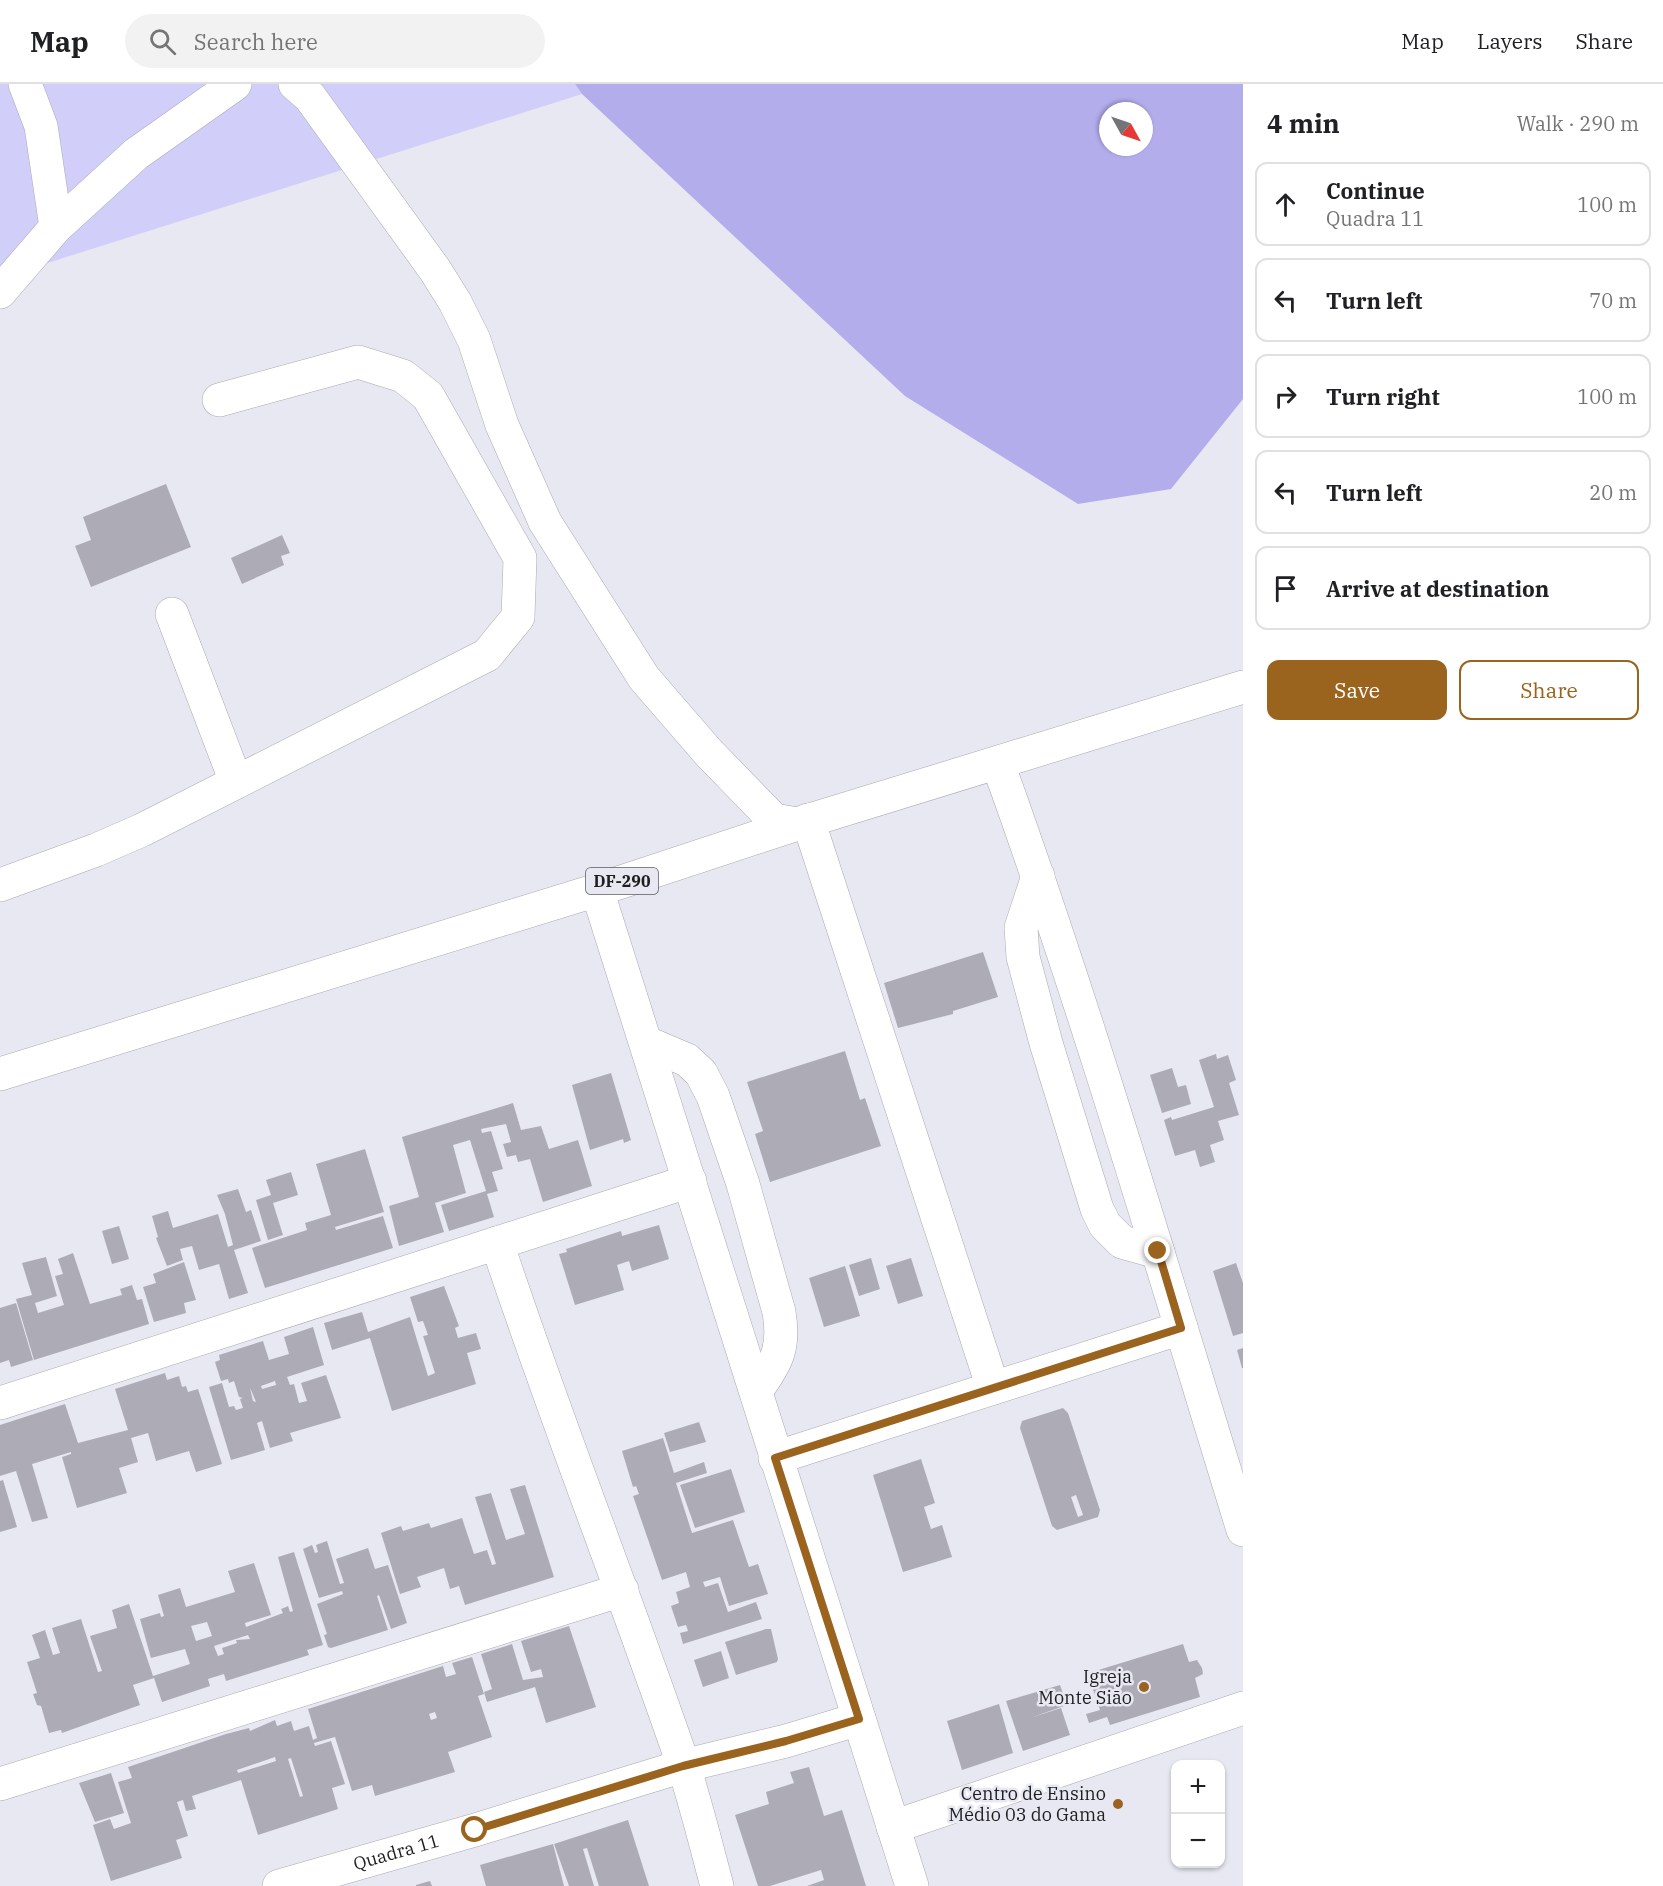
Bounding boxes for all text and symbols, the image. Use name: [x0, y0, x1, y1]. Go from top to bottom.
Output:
search box: [125, 14, 545, 68]
text: Map: [30, 23, 89, 60]
icon: search: [146, 25, 179, 58]
text: Search here: [194, 27, 318, 56]
text: Map: [1401, 27, 1444, 55]
text: Layers: [1477, 27, 1543, 55]
text: Share: [1576, 27, 1633, 55]
north arrow: [1099, 102, 1153, 156]
text: 4 min: [1267, 106, 1340, 140]
text: Walk · 290 m: [1517, 110, 1639, 137]
text: Continue: [1326, 176, 1425, 205]
icon: ahead: [1269, 188, 1302, 221]
text: 100 m: [1577, 191, 1637, 218]
text: Quadra 11: [1326, 205, 1424, 232]
icon: left: [1269, 284, 1302, 317]
text: Turn left: [1326, 286, 1422, 315]
text: 70 m: [1589, 287, 1637, 314]
icon: right: [1269, 380, 1302, 413]
text: Turn right: [1326, 382, 1440, 411]
text: 100 m: [1577, 383, 1637, 410]
icon: left: [1269, 476, 1302, 509]
text: Turn left: [1326, 478, 1422, 507]
text: 20 m: [1589, 479, 1637, 506]
icon: arrive: [1269, 572, 1302, 605]
text: Arrive at destination: [1326, 574, 1549, 603]
button: Save: [1267, 660, 1447, 720]
button: Share: [1459, 660, 1639, 720]
road number: DF-290: [586, 868, 658, 894]
route end: [1144, 1237, 1170, 1263]
place label: Igreja Monte Sião: [1038, 1665, 1132, 1709]
marker: Igreja Monte Sião: [1137, 1680, 1151, 1694]
map controls: [1171, 1760, 1225, 1868]
button: +: [1171, 1760, 1225, 1814]
place label: Centro de Ensino Médio 03 do Gama: [949, 1782, 1106, 1826]
marker: Centro de Ensino Médio 03 do Gama: [1111, 1797, 1125, 1811]
button: −: [1171, 1814, 1225, 1868]
route start: [461, 1816, 487, 1842]
street label: Quadra 11: [350, 1829, 442, 1875]

